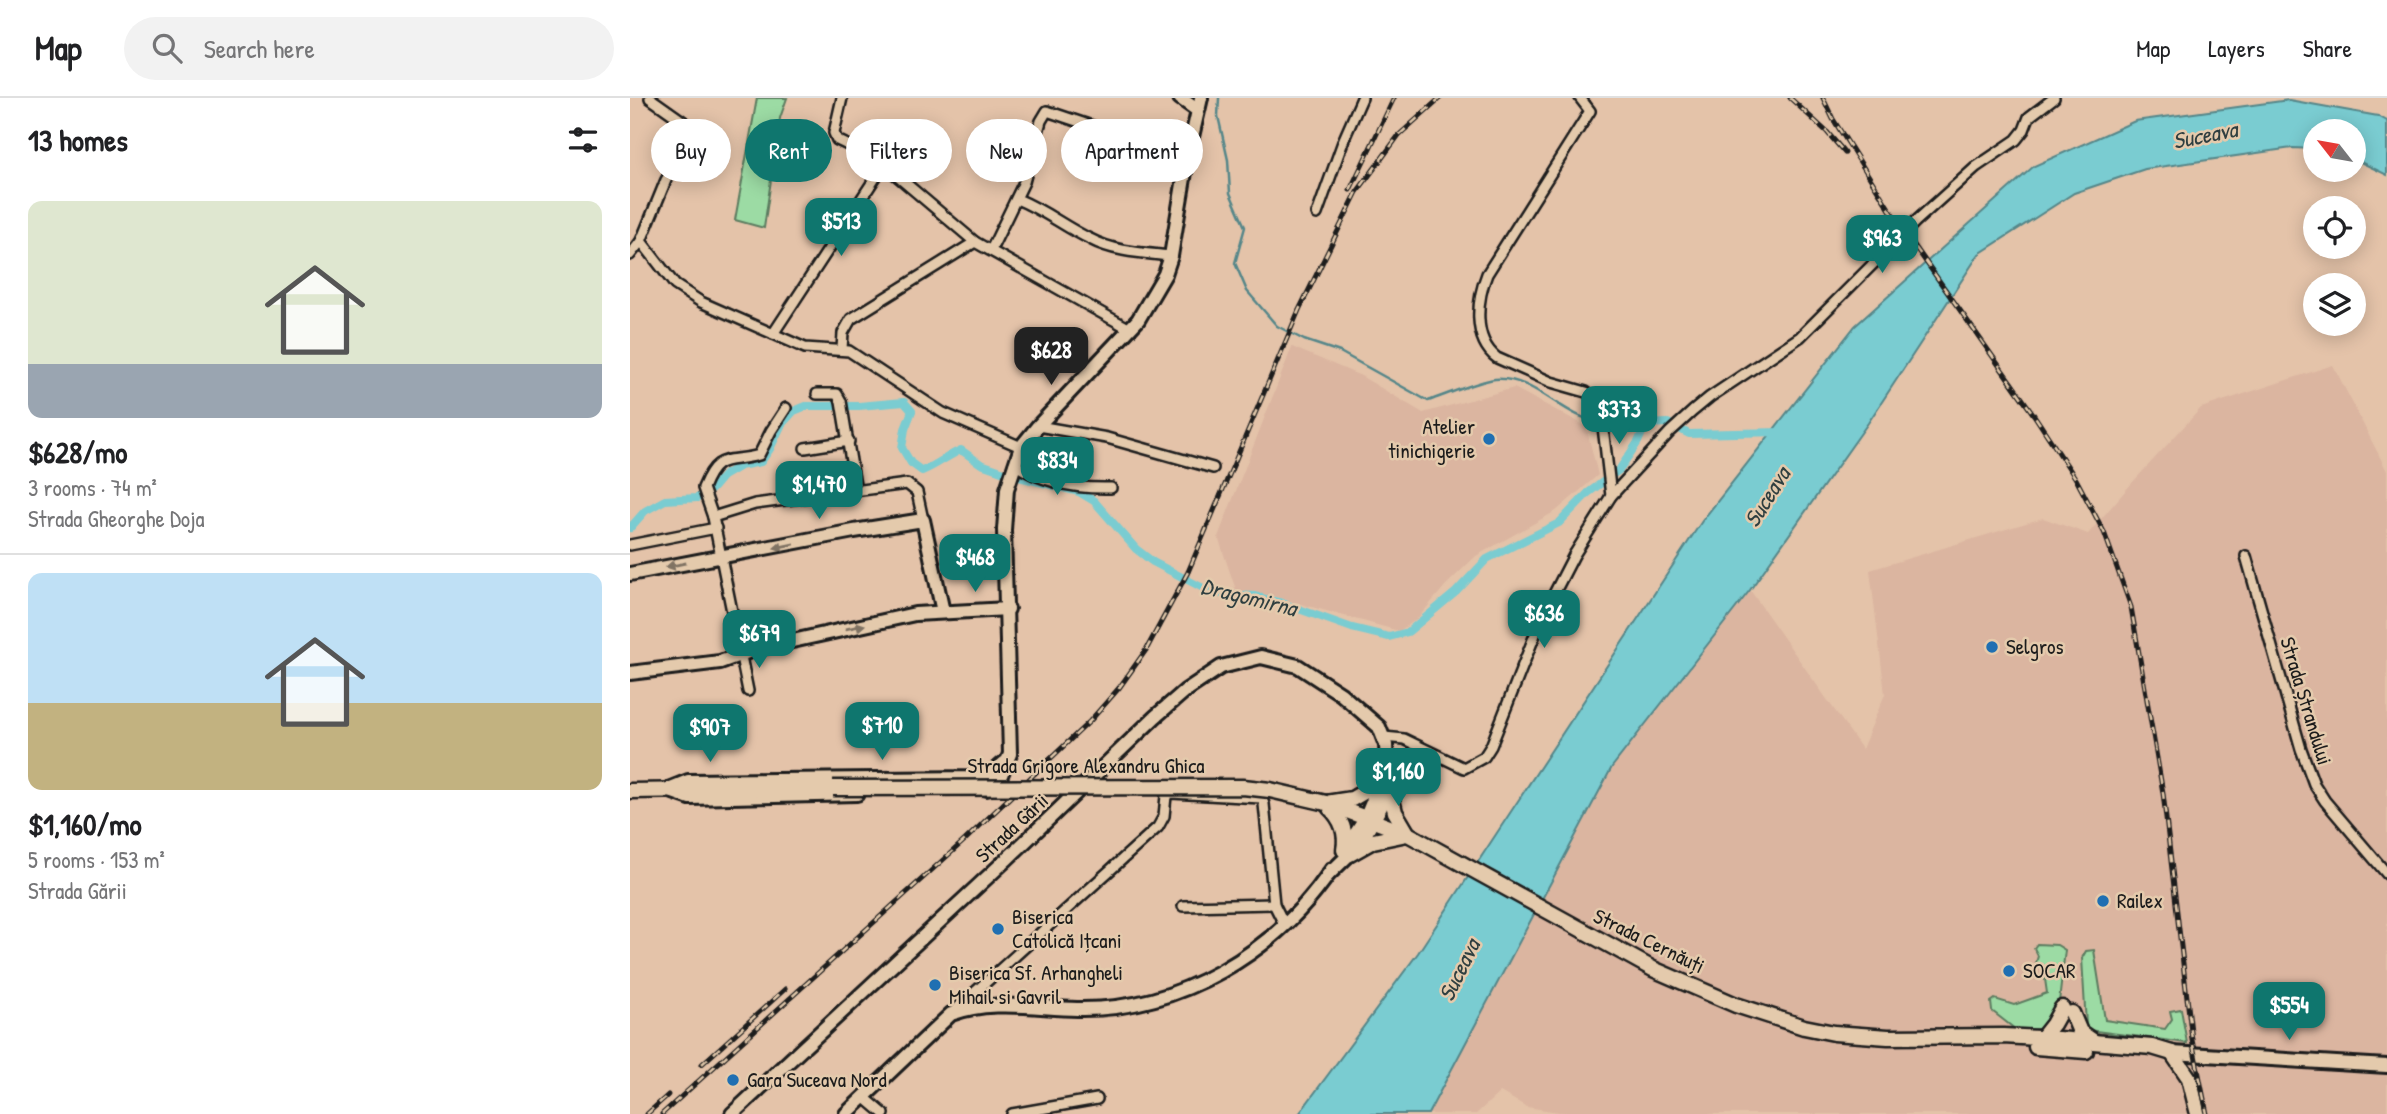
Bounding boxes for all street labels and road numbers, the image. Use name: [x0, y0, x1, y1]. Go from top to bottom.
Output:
street label: Strada Ștrandului: [2273, 633, 2340, 768]
street label: Strada Grigore Alexandru Ghica: [967, 751, 1205, 780]
street label: Strada Gării: [969, 786, 1055, 869]
street label: Strada Cernăuți: [1589, 901, 1710, 980]

